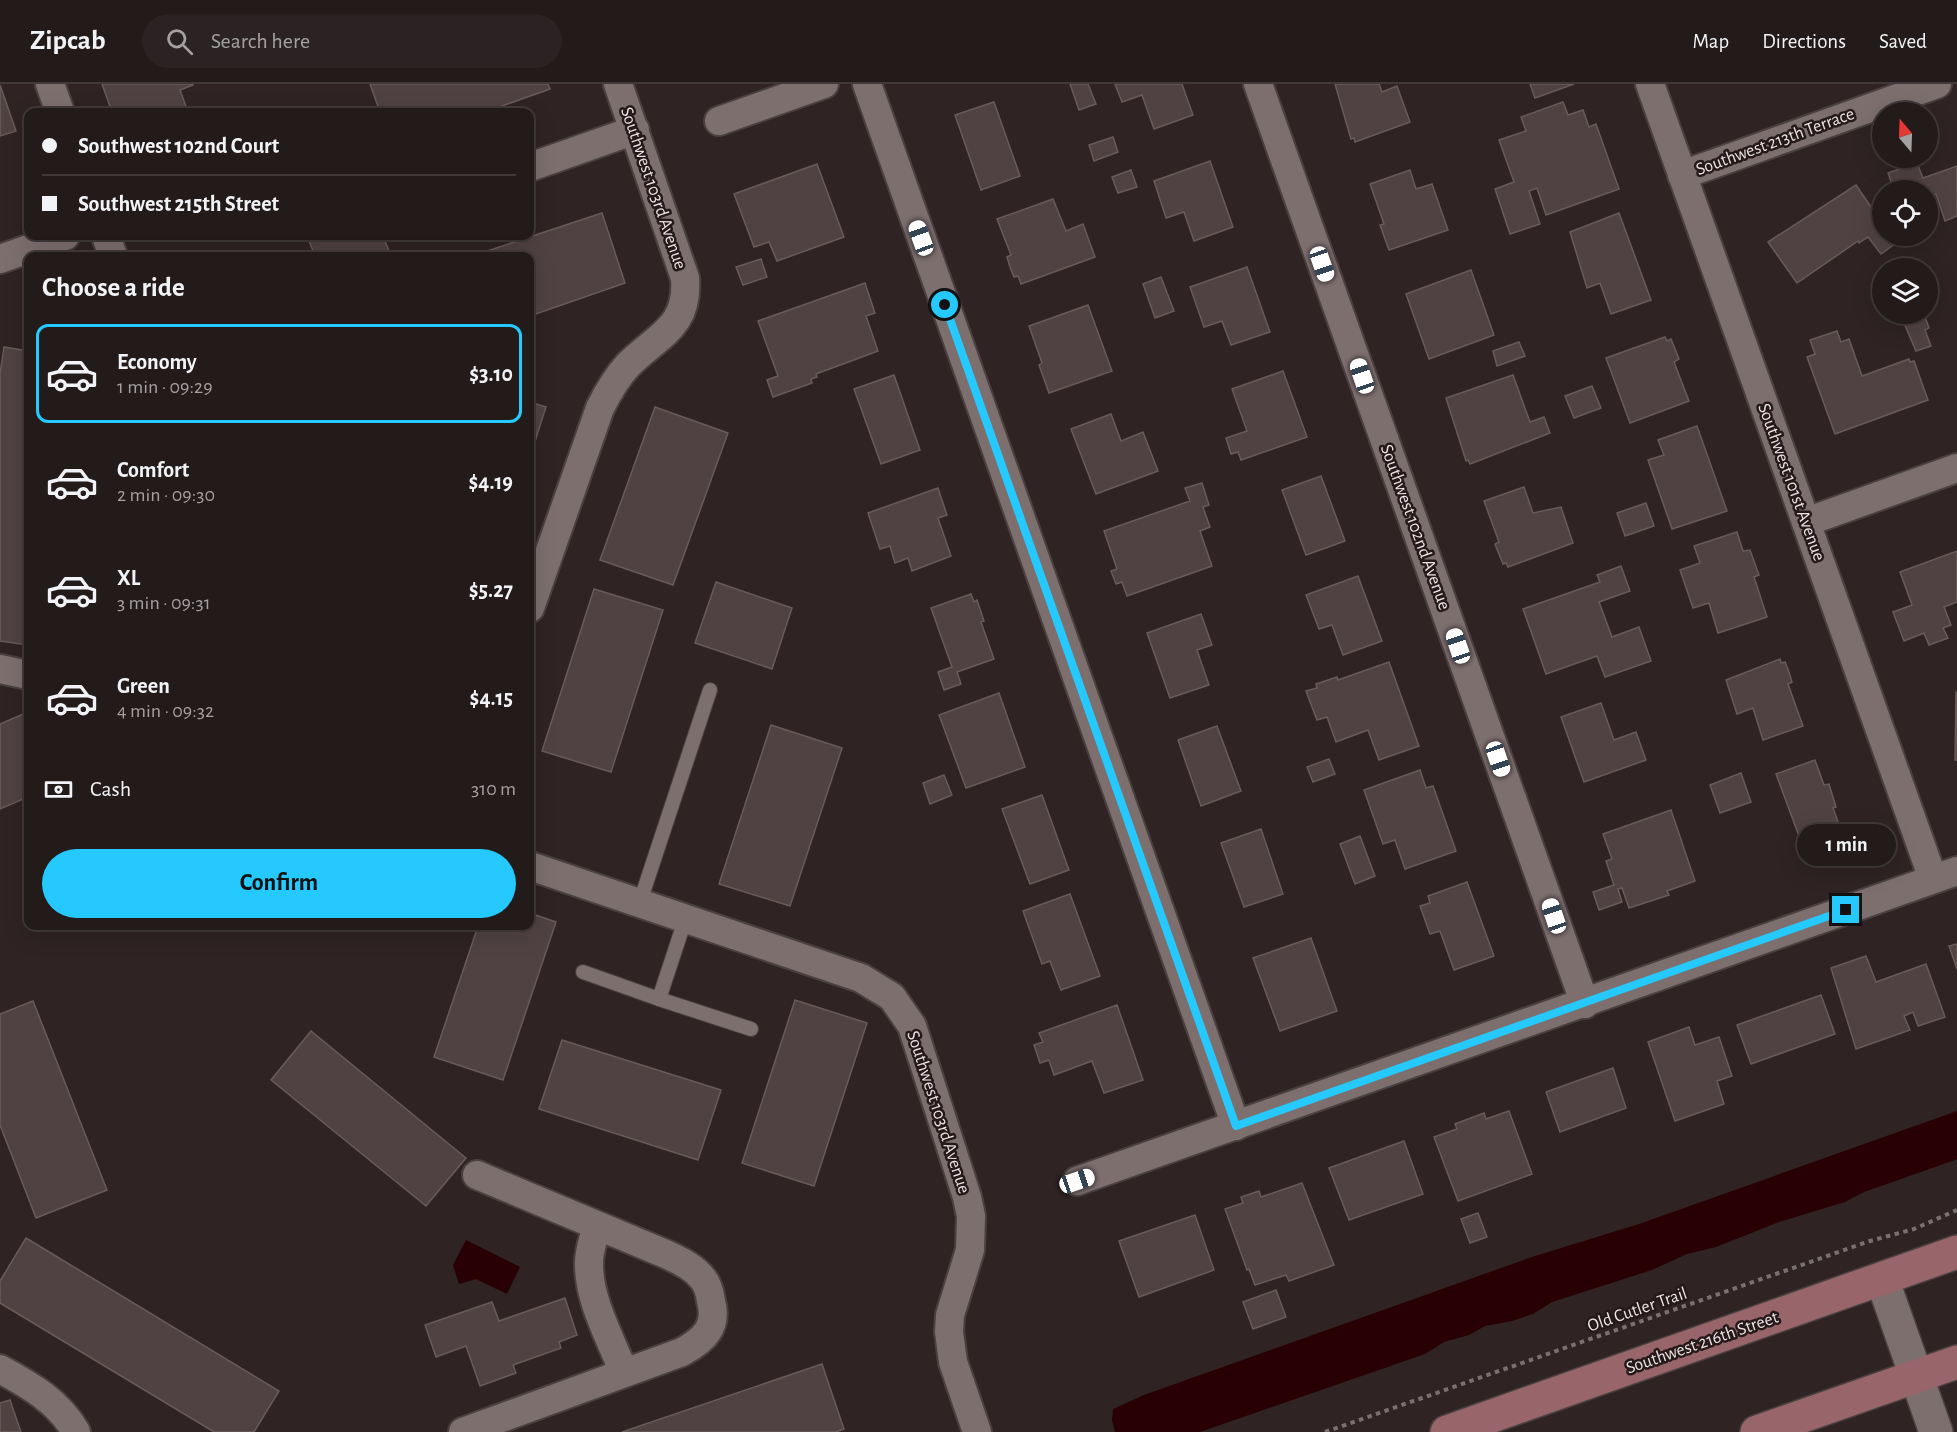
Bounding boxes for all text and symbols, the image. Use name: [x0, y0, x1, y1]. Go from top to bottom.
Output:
search box: [142, 14, 562, 68]
icon: search: [163, 25, 196, 58]
text: Zipcab: [30, 27, 106, 55]
text: Search here: [211, 30, 310, 52]
text: Map: [1693, 31, 1729, 52]
text: Directions: [1762, 31, 1846, 52]
text: Saved: [1879, 31, 1927, 52]
north arrow: [1872, 102, 1938, 168]
map controls: [1872, 102, 1938, 324]
street label: Southwest 103rd Avenue: [617, 105, 689, 272]
street label: Southwest 213th Terrace: [1694, 105, 1857, 179]
text: Southwest 102nd Court: [78, 135, 279, 157]
button: locate: [1872, 180, 1938, 246]
text: Southwest 215th Street: [78, 193, 279, 215]
car: [906, 218, 936, 258]
car: [1308, 244, 1336, 284]
button: layers: [1872, 258, 1938, 324]
text: Choose a ride: [42, 274, 185, 301]
route start: [931, 291, 958, 318]
icon: car: [45, 347, 99, 401]
text: Economy: [117, 351, 197, 373]
car: [1348, 356, 1376, 396]
text: $3.10: [469, 363, 513, 385]
text: 1 min · 09:29: [117, 377, 213, 397]
street label: Southwest 101st Avenue: [1754, 401, 1828, 564]
street label: Southwest 102nd Avenue: [1377, 442, 1453, 612]
icon: car: [45, 455, 99, 509]
text: Comfort: [117, 459, 189, 481]
text: $4.19: [468, 471, 513, 493]
text: 2 min · 09:30: [117, 485, 215, 505]
icon: car: [45, 563, 99, 617]
text: XL: [117, 567, 140, 589]
text: $5.27: [469, 579, 513, 601]
text: 3 min · 09:31: [117, 593, 211, 613]
car: [1444, 626, 1472, 666]
icon: car: [45, 671, 99, 725]
text: Green: [117, 675, 170, 697]
text: $4.15: [470, 687, 513, 709]
text: 4 min · 09:32: [117, 701, 214, 721]
car: [1484, 739, 1512, 779]
icon: cash: [42, 773, 75, 806]
text: Cash: [90, 778, 131, 800]
text: 310 m: [471, 779, 516, 799]
callout: 1 min: [1796, 823, 1896, 865]
text: 1 min: [1825, 835, 1868, 855]
button: Confirm: [42, 849, 516, 918]
car: [1540, 896, 1568, 936]
route end: [1832, 896, 1859, 923]
street label: Southwest 103rd Avenue: [903, 1029, 973, 1196]
car: [1057, 1167, 1097, 1195]
street label: Old Cutler Trail: [1585, 1284, 1690, 1335]
street label: Southwest 216th Street: [1624, 1308, 1781, 1377]

